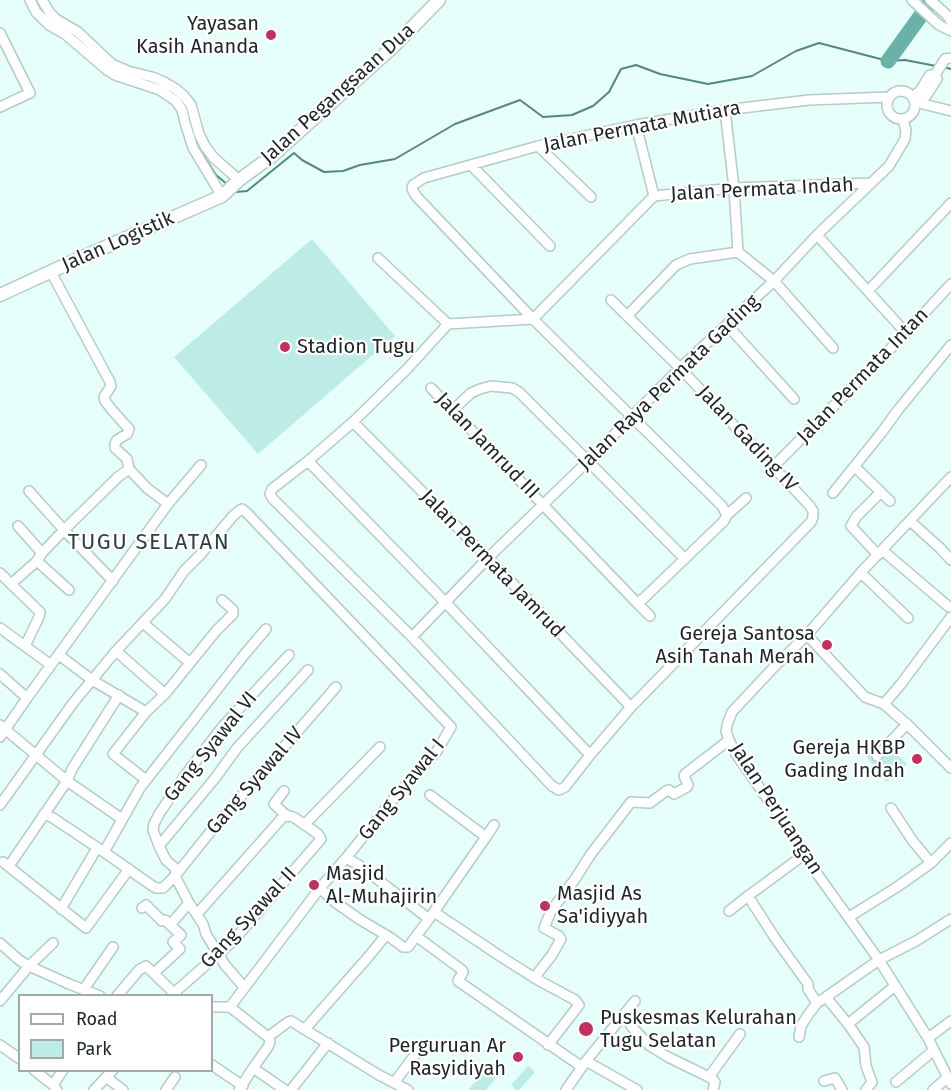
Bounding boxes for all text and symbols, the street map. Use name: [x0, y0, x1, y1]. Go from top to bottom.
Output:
place label: Yayasan Kasih Ananda: [136, 12, 259, 59]
street label: Jalan Pegangsaan Dua: [256, 19, 420, 169]
marker: Yayasan Kasih Ananda: [264, 28, 278, 42]
street label: Jalan Permata Mutiara: [541, 96, 743, 158]
street label: Jalan Permata Indah: [670, 173, 854, 207]
street label: Jalan Logistik: [58, 207, 178, 277]
street label: Jalan Raya Permata Gading: [573, 290, 765, 476]
street label: Jalan Permata Intan: [792, 303, 934, 449]
place label: Stadion Tugu: [297, 335, 415, 359]
marker: Stadion Tugu: [278, 340, 292, 354]
street label: Jalan Gading IV: [692, 381, 802, 497]
street label: Jalan Jamrud III: [430, 388, 544, 504]
street label: Jalan Permata Jamrud: [415, 485, 569, 643]
district label: TUGU SELATAN: [68, 530, 230, 556]
place label: Gereja Santosa Asih Tanah Merah: [656, 622, 815, 669]
marker: Gereja Santosa Asih Tanah Merah: [820, 638, 834, 652]
street label: Gang Syawal VI: [159, 687, 263, 807]
street label: Gang Syawal IV: [202, 722, 308, 840]
street label: Gang Syawal I: [354, 734, 450, 846]
place label: Gereja HKBP Gading Indah: [784, 736, 905, 783]
street label: Jalan Perjuangan: [724, 739, 828, 879]
marker: Gereja HKBP Gading Indah: [910, 752, 924, 766]
street label: Gang Syawal II: [196, 862, 302, 974]
place label: Masjid Al-Muhajirin: [326, 862, 437, 909]
marker: Masjid Al-Muhajirin: [307, 878, 321, 892]
place label: Masjid As Sa'idiyyah: [557, 882, 648, 929]
marker: Masjid As Sa'idiyyah: [538, 899, 552, 913]
legend: [18, 994, 213, 1072]
place label: Puskesmas Kelurahan Tugu Selatan: [600, 1006, 797, 1053]
text: Road: [76, 1008, 118, 1030]
marker: Puskesmas Kelurahan Tugu Selatan: [577, 1020, 595, 1038]
place label: Perguruan Ar Rasyidiyah: [388, 1034, 506, 1081]
text: Park: [76, 1038, 111, 1060]
marker: Perguruan Ar Rasyidiyah: [511, 1050, 525, 1064]

